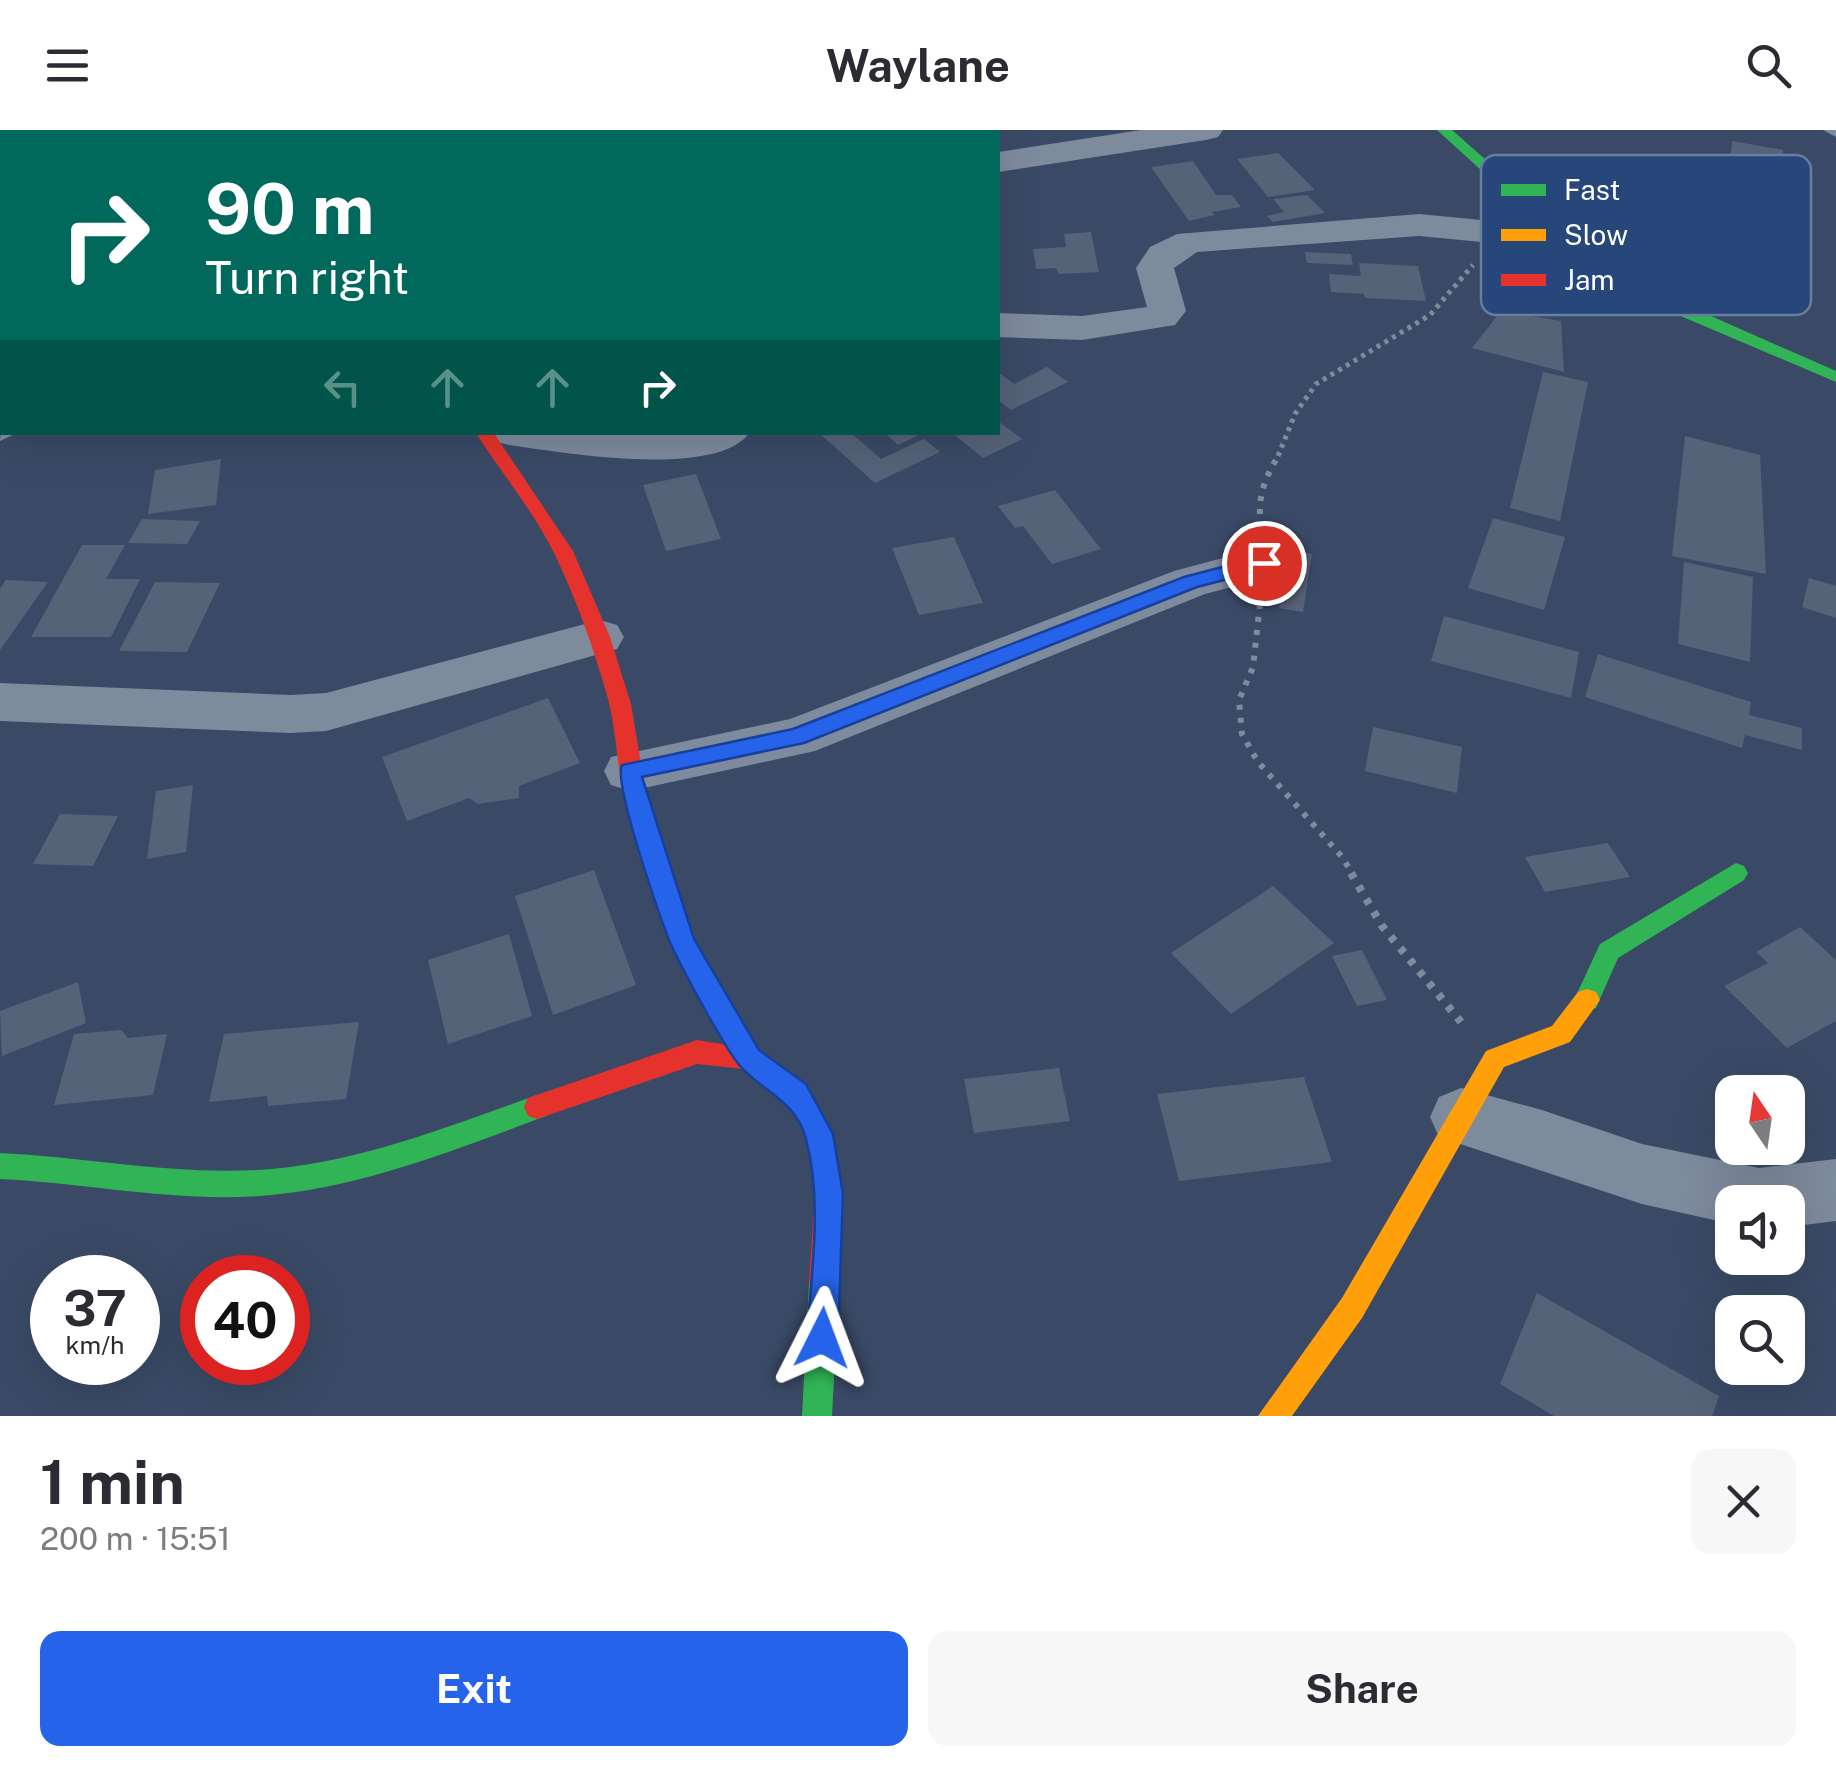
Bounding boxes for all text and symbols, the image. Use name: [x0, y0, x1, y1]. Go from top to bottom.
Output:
icon: menu: [40, 38, 95, 93]
icon: search: [1741, 38, 1796, 93]
text: Waylane: [826, 39, 1010, 92]
legend: [1481, 155, 1811, 315]
text: 90 m: [205, 167, 375, 250]
icon: right: [40, 170, 170, 300]
text: Fast: [1564, 173, 1620, 206]
text: Slow: [1564, 218, 1628, 251]
text: Turn right: [205, 251, 409, 304]
text: Jam: [1564, 263, 1615, 296]
icon: left: [315, 360, 370, 415]
icon: ahead: [420, 360, 475, 415]
icon: ahead: [525, 360, 580, 415]
icon: right: [630, 360, 685, 415]
pin: [1222, 521, 1307, 606]
icon: arrive: [1237, 536, 1292, 591]
north arrow: [1715, 1075, 1805, 1165]
map controls: [1715, 1075, 1805, 1385]
button: sound: [1715, 1185, 1805, 1275]
speed limit sign: 40: [180, 1255, 310, 1385]
text: 37: [63, 1278, 127, 1337]
position arrow: [770, 1286, 874, 1390]
button: search: [1715, 1295, 1805, 1385]
text: km/h: [66, 1330, 124, 1360]
text: 1 min: [40, 1447, 185, 1518]
button: close: [1691, 1449, 1796, 1554]
text: 200 m · 15:51: [40, 1520, 230, 1557]
button: Exit: [40, 1631, 908, 1746]
button: Share: [928, 1631, 1796, 1746]

